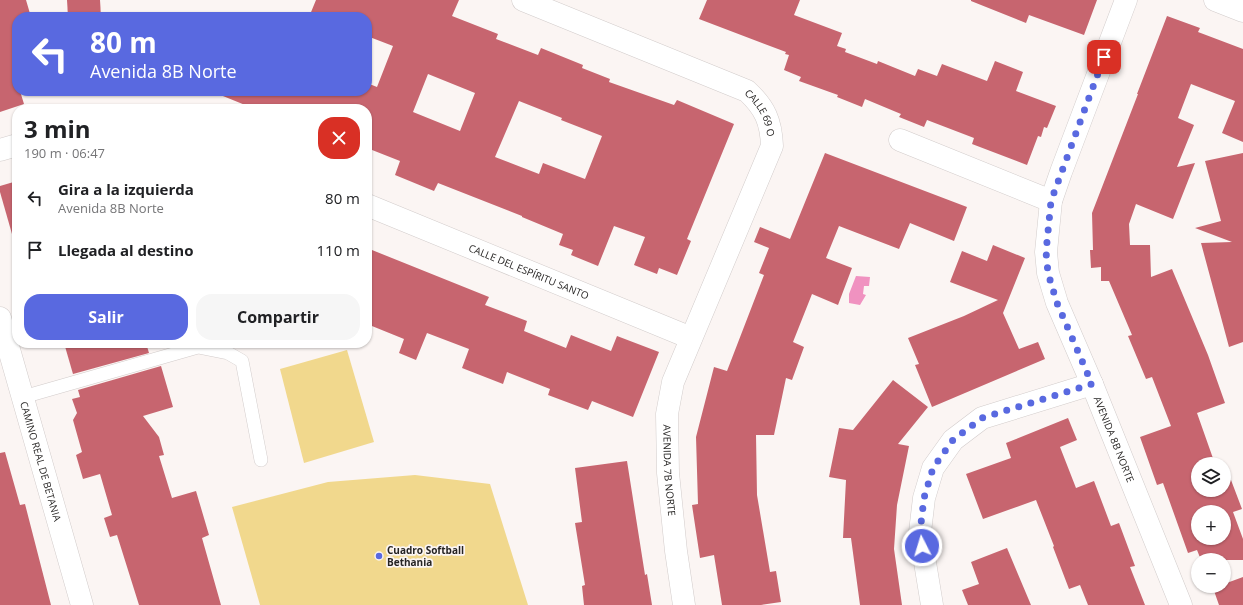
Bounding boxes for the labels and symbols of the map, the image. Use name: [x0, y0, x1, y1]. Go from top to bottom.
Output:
pin: [1087, 40, 1121, 74]
street label: CALLE 69 O: [742, 86, 778, 138]
street label: CALLE DEL ESPÍRITU SANTO: [467, 241, 591, 302]
street label: AVENIDA 8B NORTE: [1091, 394, 1138, 484]
street label: CAMINO REAL DE BETANIA: [17, 400, 65, 524]
street label: AVENIDA 7B NORTE: [660, 424, 679, 517]
position arrow: [901, 525, 943, 567]
place label: Cuadro Softball Bethania: [387, 543, 464, 569]
marker: Cuadro Softball Bethania: [374, 551, 384, 561]

